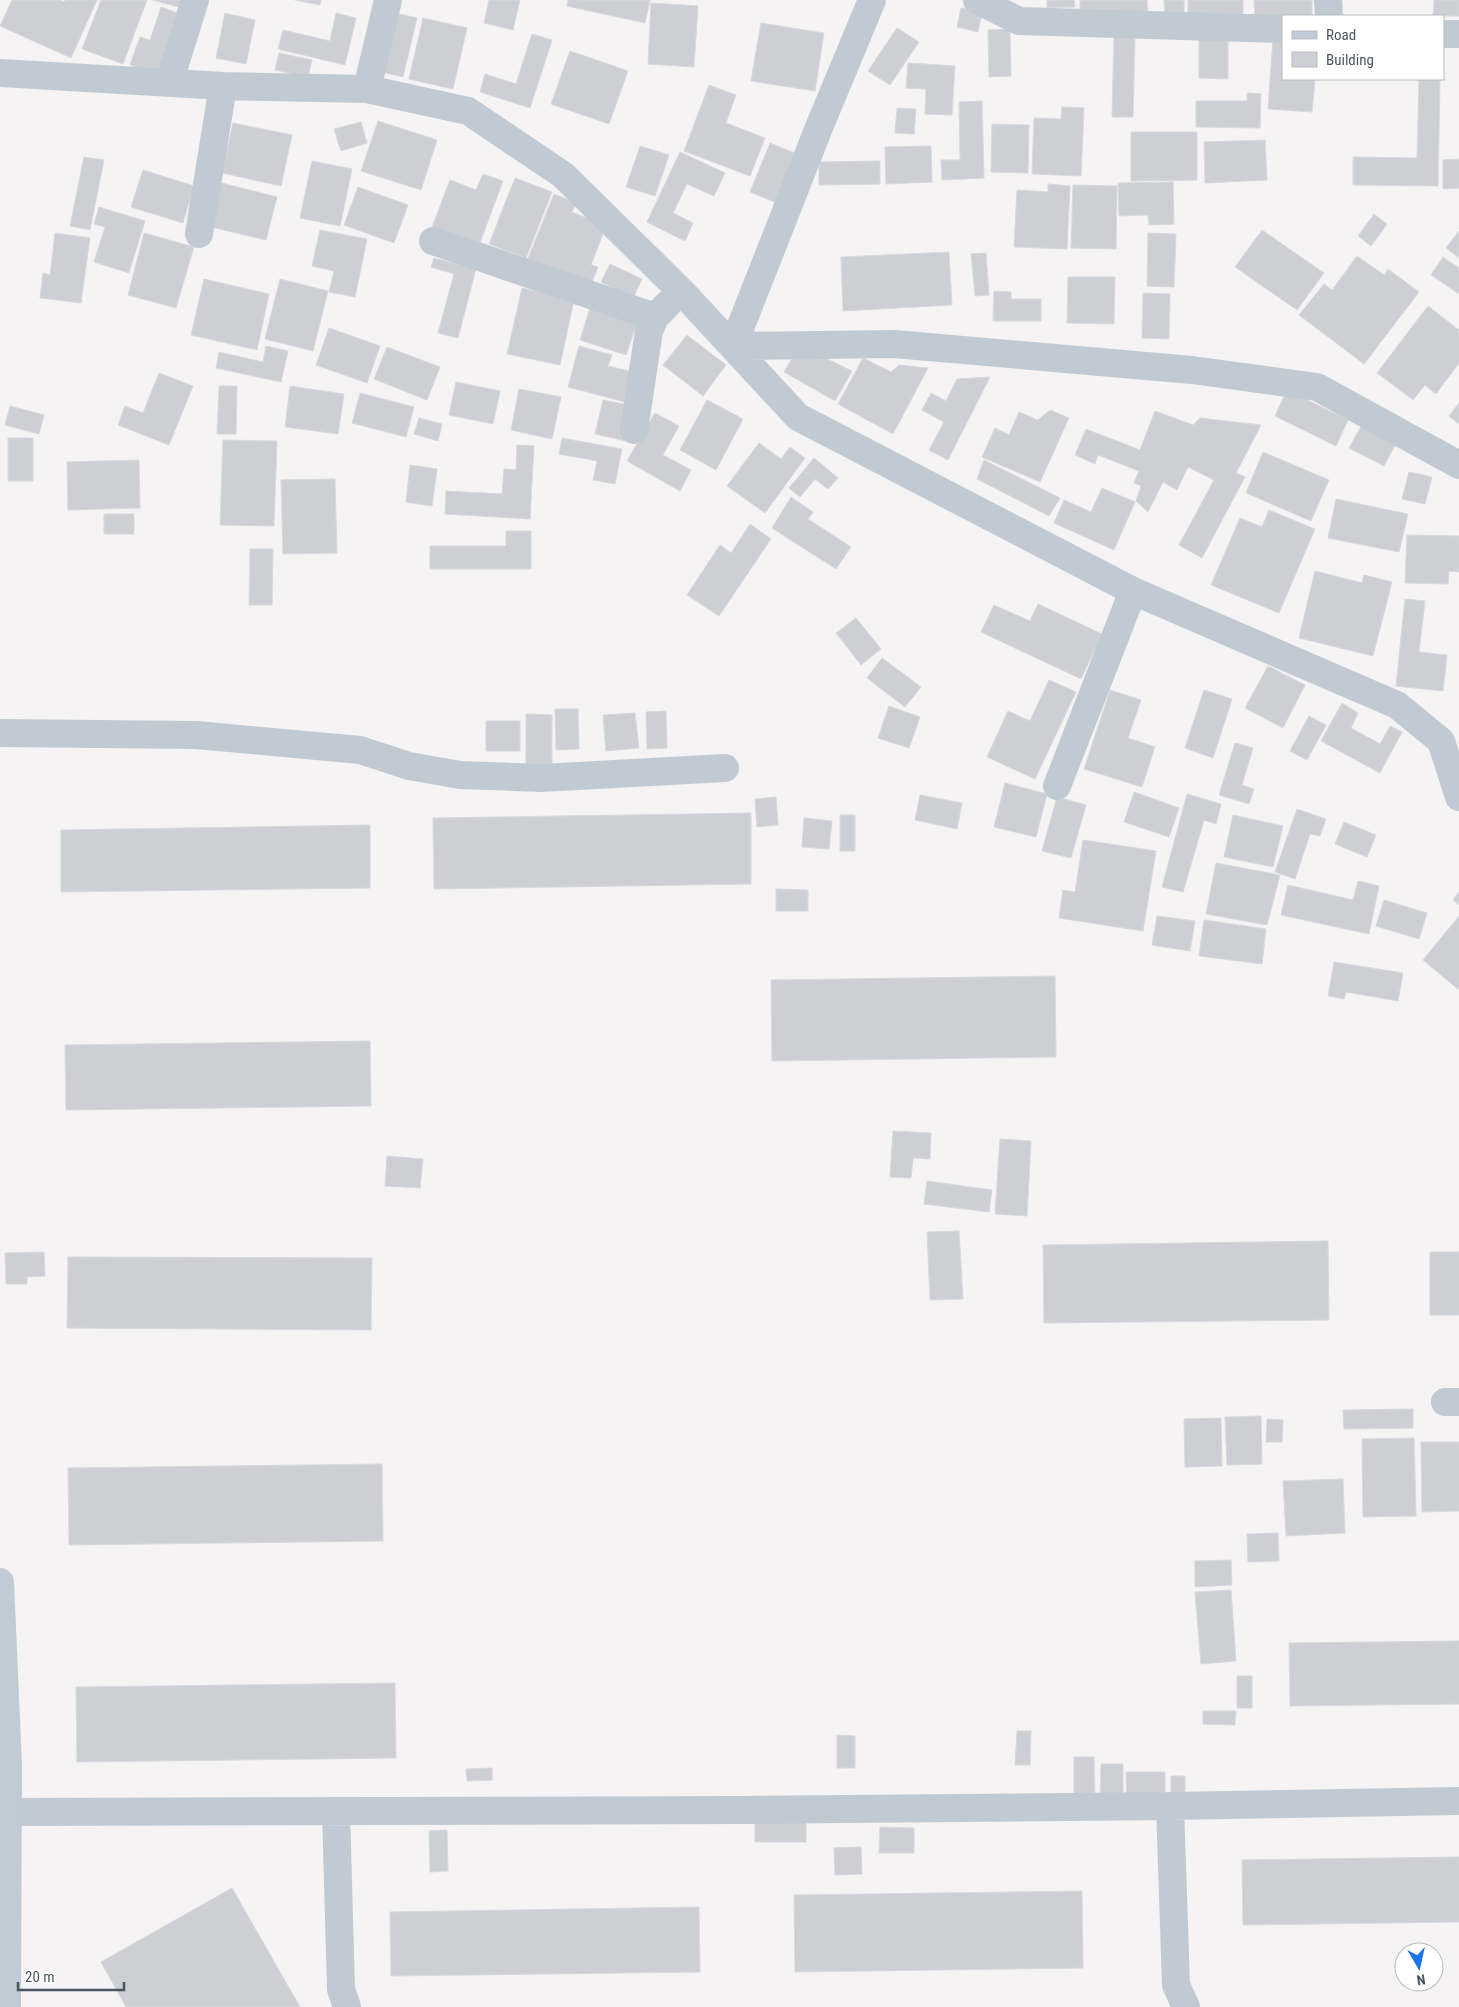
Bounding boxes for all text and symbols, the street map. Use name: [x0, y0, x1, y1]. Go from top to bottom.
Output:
legend: [1282, 15, 1444, 80]
text: Road: [1326, 26, 1356, 44]
text: Building: [1326, 51, 1374, 69]
north arrow: [1394, 1942, 1444, 1992]
scale bar: [18, 1960, 124, 1992]
text: 20 m: [25, 1968, 55, 1986]
text: N: [1416, 1971, 1427, 1988]

